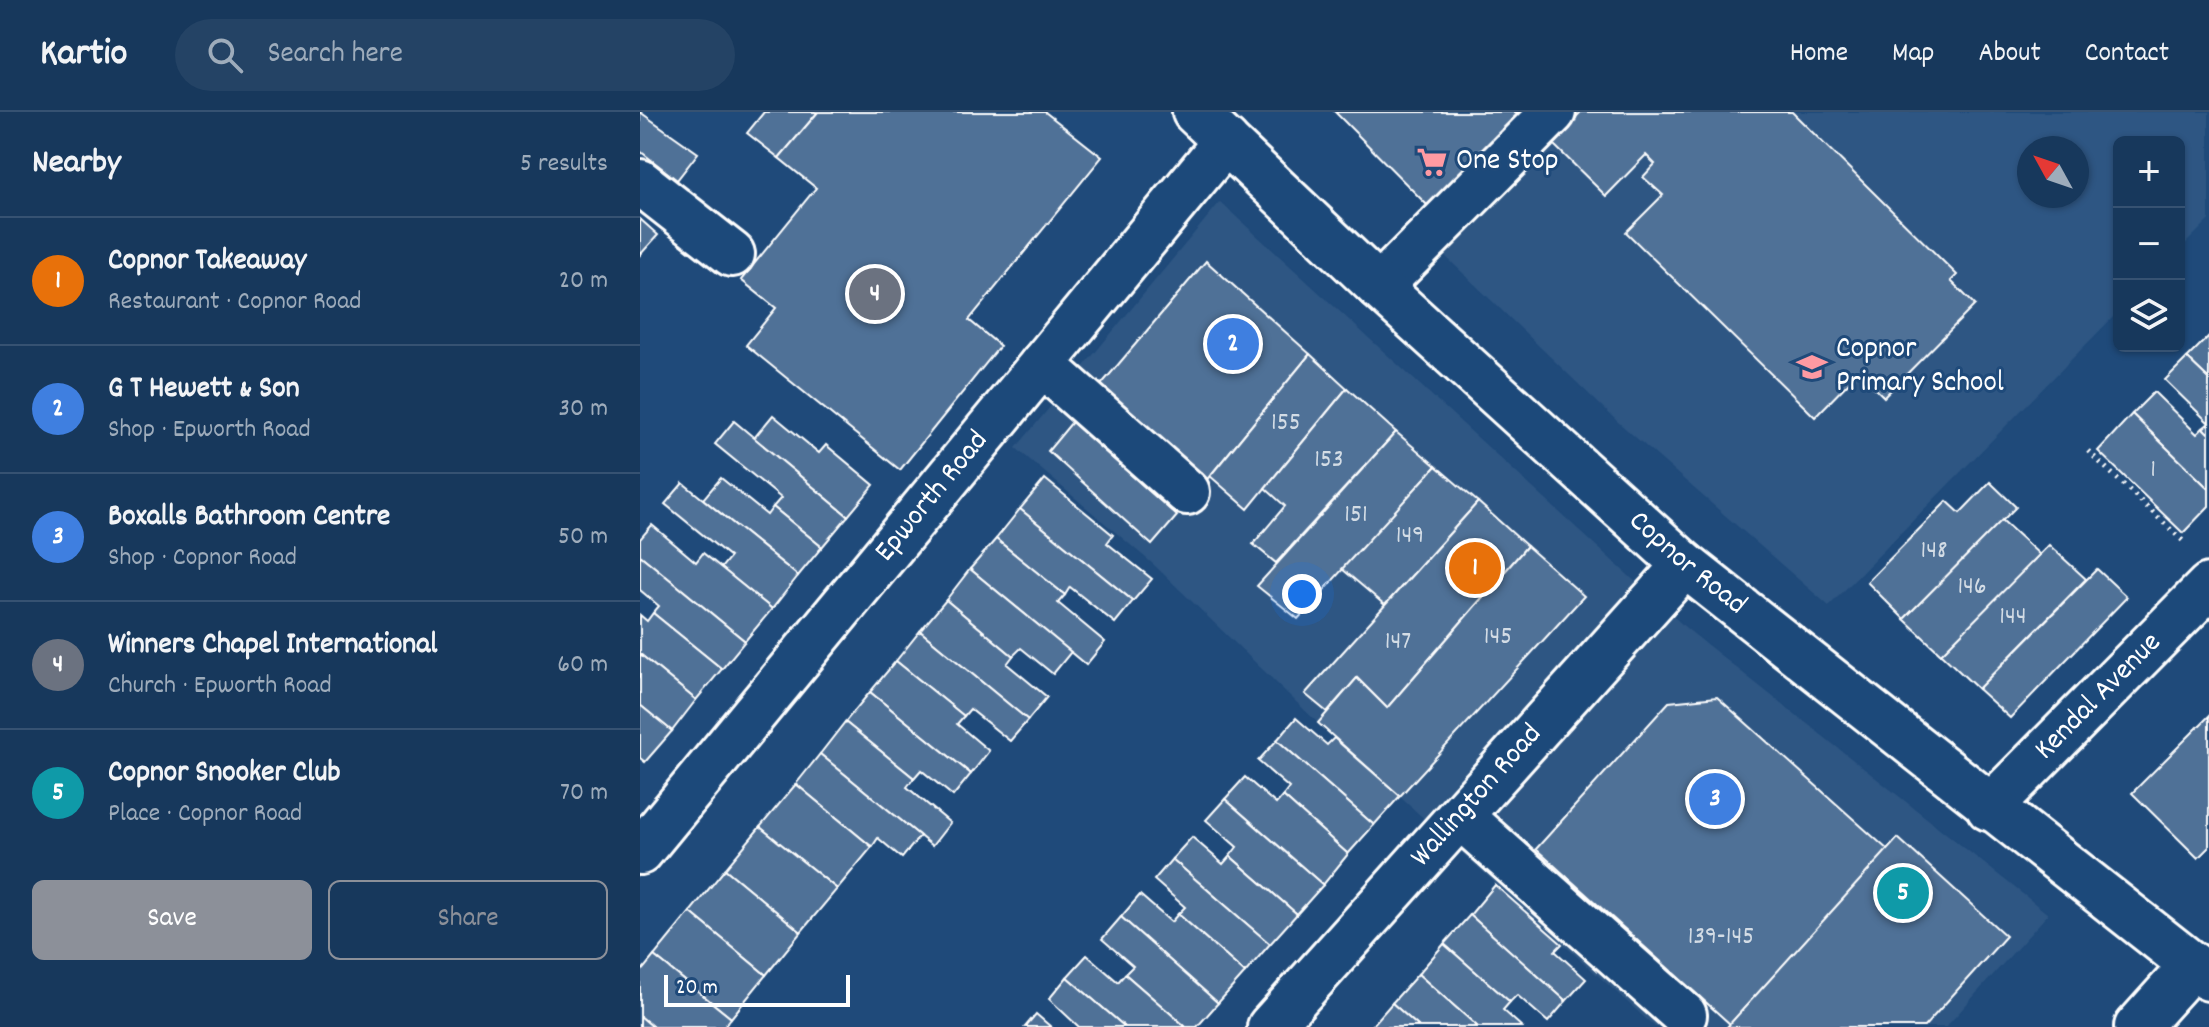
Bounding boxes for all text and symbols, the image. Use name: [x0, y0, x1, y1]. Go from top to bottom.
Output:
search box: [175, 19, 735, 91]
text: Kartio: [40, 28, 127, 83]
icon: search: [203, 33, 247, 77]
text: Search here: [267, 34, 403, 77]
text: Home: [1790, 35, 1848, 75]
text: Map: [1892, 35, 1934, 75]
text: About: [1978, 35, 2041, 75]
text: Contact: [2085, 35, 2169, 75]
north arrow: [2017, 136, 2089, 208]
map controls: [2113, 136, 2185, 352]
button: +: [2113, 136, 2185, 208]
text: Nearby: [32, 140, 121, 189]
place label: One Stop: [1456, 141, 1559, 184]
supermarket icon: One Stop: [1415, 145, 1449, 179]
text: 5 results: [520, 146, 608, 183]
button: −: [2113, 208, 2185, 280]
text: Copnor Takeaway: [108, 241, 306, 284]
text: 1: [55, 263, 61, 300]
text: 20 m: [559, 263, 608, 300]
pin: 4: [849, 264, 901, 324]
button: layers: [2113, 280, 2185, 352]
text: Restaurant · Copnor Road: [108, 284, 362, 321]
pin: 2: [1207, 314, 1259, 374]
place label: Copnor Primary School: [1836, 329, 2004, 406]
school or university icon: Copnor Primary School: [1795, 350, 1829, 384]
text: G T Hewett & Son: [108, 369, 300, 412]
text: 2: [52, 391, 64, 428]
text: 30 m: [558, 391, 608, 428]
house number: 155: [1271, 405, 1301, 442]
text: Shop · Epworth Road: [108, 412, 311, 449]
street label: Epworth Road: [865, 422, 1000, 572]
house number: 153: [1314, 442, 1344, 479]
house number: 1: [2150, 452, 2156, 489]
text: Boxalls Bathroom Centre: [108, 497, 390, 540]
house number: 151: [1344, 497, 1368, 534]
street label: Copnor Road: [1618, 501, 1755, 627]
house number: 149: [1396, 518, 1424, 555]
text: 3: [52, 519, 64, 556]
text: 50 m: [558, 519, 608, 556]
house number: 148: [1921, 533, 1947, 570]
pin: 1: [1449, 538, 1501, 598]
text: Shop · Copnor Road: [108, 540, 297, 577]
house number: 146: [1957, 569, 1987, 606]
your location: [1282, 574, 1322, 614]
house number: 144: [1999, 599, 2027, 636]
house number: 145: [1484, 619, 1512, 656]
street label: Kendal Avenue: [2025, 623, 2172, 771]
house number: 147: [1385, 624, 1411, 661]
text: Winners Chapel International: [108, 625, 437, 668]
text: 4: [53, 647, 63, 684]
text: 60 m: [557, 647, 608, 684]
text: Church · Epworth Road: [108, 668, 332, 705]
street label: Wallington Road: [1401, 715, 1553, 877]
text: Copnor Snooker Club: [108, 753, 340, 796]
pin: 3: [1689, 769, 1741, 829]
text: 5: [52, 775, 64, 812]
text: 70 m: [560, 775, 608, 812]
text: Place · Copnor Road: [108, 796, 302, 833]
pin: 5: [1877, 863, 1929, 923]
button: Save: [32, 880, 312, 960]
button: Share: [328, 880, 608, 960]
house number: 139-145: [1688, 919, 1754, 956]
scale bar: [664, 971, 850, 1007]
text: 20 m: [676, 973, 718, 1004]

